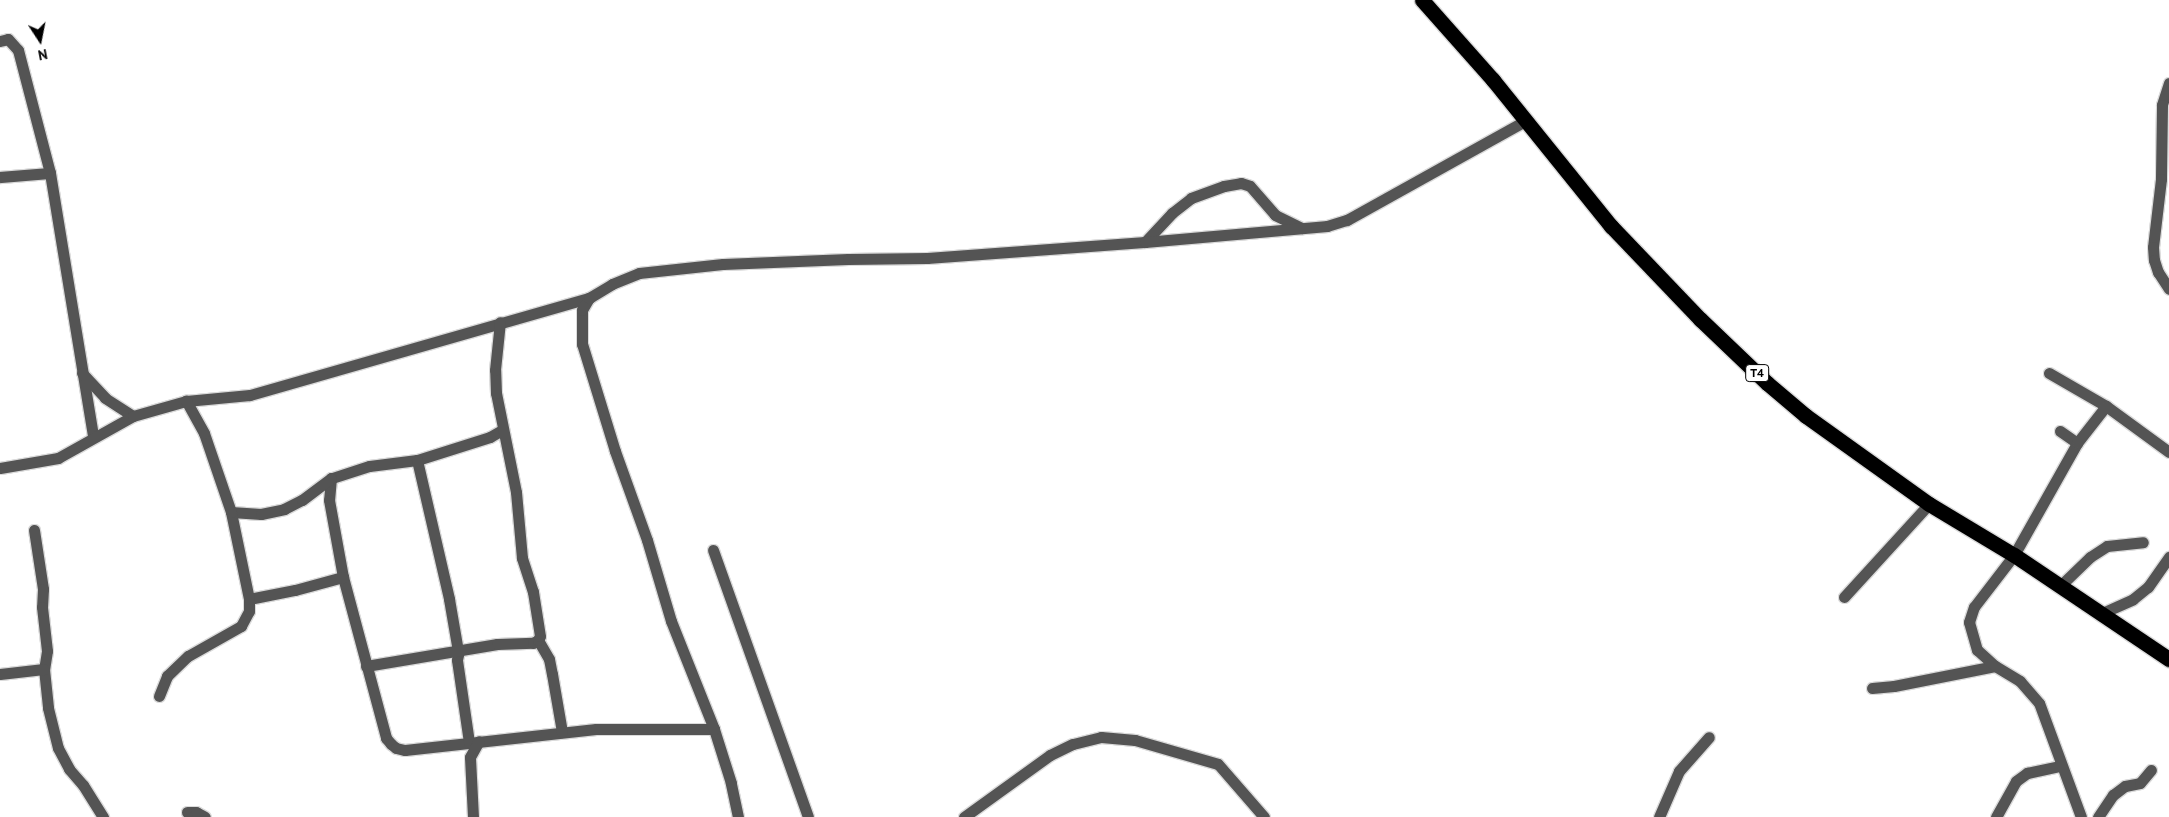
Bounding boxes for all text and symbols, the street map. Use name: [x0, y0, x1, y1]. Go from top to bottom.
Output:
north arrow: [15, 15, 65, 65]
text: N: [37, 45, 49, 64]
road number: T4: [1744, 363, 1770, 382]

